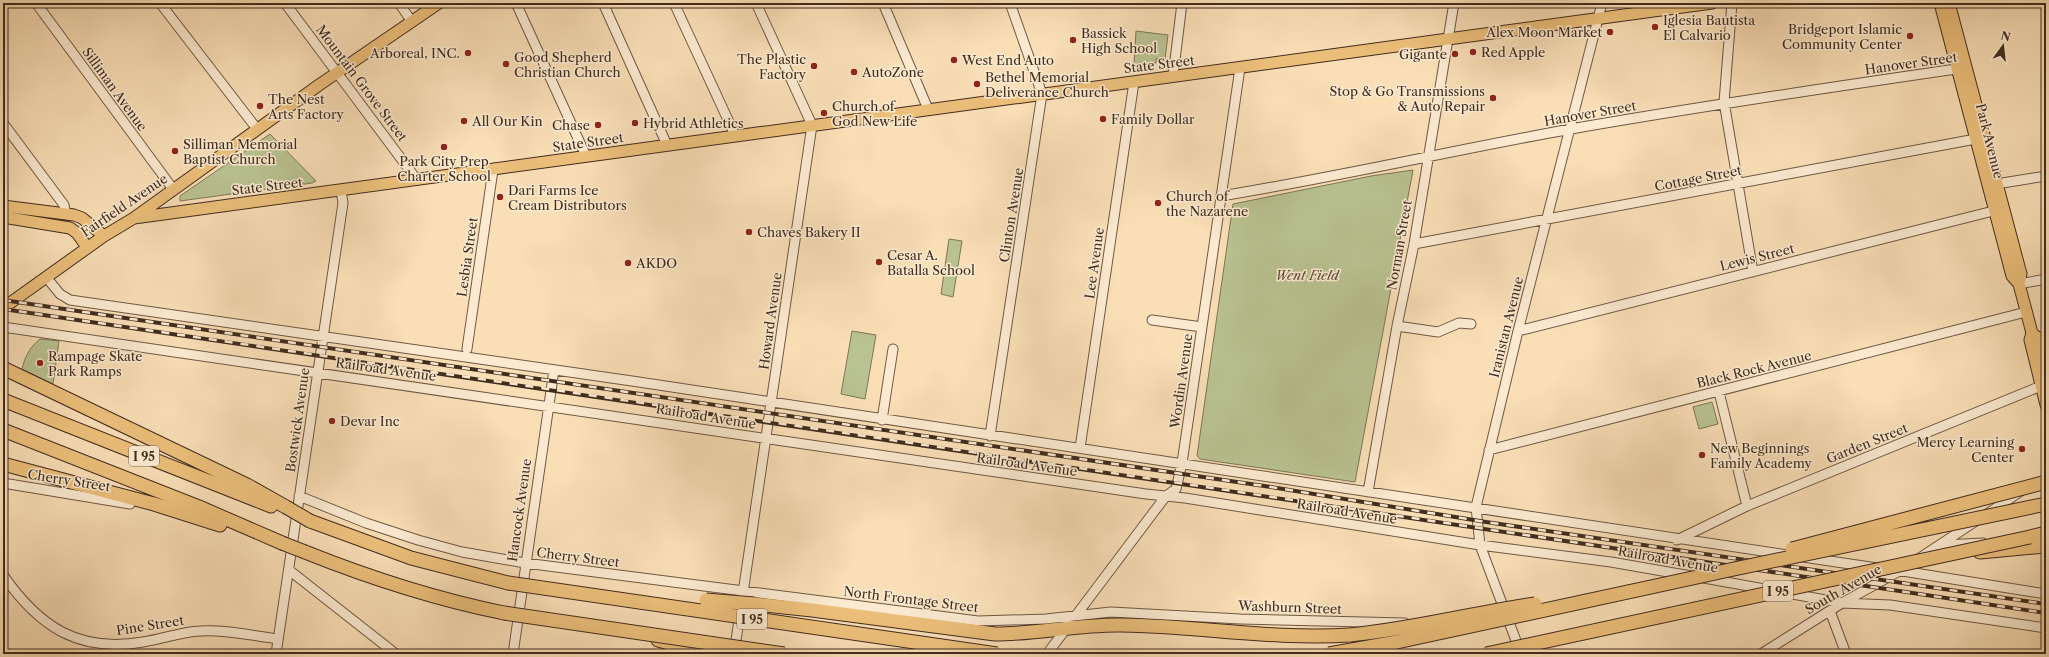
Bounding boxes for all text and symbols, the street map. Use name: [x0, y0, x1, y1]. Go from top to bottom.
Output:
place label: Iglesia Bautista El Calvario: [1663, 12, 1755, 43]
place label: Bridgeport Islamic Community Center: [1782, 21, 1903, 52]
street label: Mountain Grove Street: [313, 22, 411, 145]
marker: Iglesia Bautista El Calvario: [1650, 22, 1660, 32]
place label: Alex Moon Market: [1485, 24, 1602, 40]
place label: Bassick High School: [1081, 25, 1157, 56]
north arrow: [1983, 26, 2023, 66]
marker: Alex Moon Market: [1605, 27, 1615, 37]
text: N: [1999, 28, 2012, 44]
marker: Bridgeport Islamic Community Center: [1905, 31, 1915, 41]
marker: Bassick High School: [1068, 35, 1078, 45]
street label: Silliman Avenue: [79, 44, 151, 134]
place label: Red Apple: [1481, 44, 1545, 60]
place label: Arboreal, INC.: [369, 45, 460, 61]
place label: Gigante: [1399, 46, 1447, 62]
marker: Red Apple: [1468, 47, 1478, 57]
marker: Arboreal, INC.: [463, 48, 473, 58]
place label: Good Shepherd Christian Church: [514, 49, 621, 80]
marker: Gigante: [1450, 49, 1460, 59]
street label: Hanover Street: [1864, 49, 1959, 77]
place label: The Plastic Factory: [737, 51, 807, 82]
place label: West End Auto: [961, 52, 1054, 68]
street label: State Street: [1123, 52, 1196, 76]
marker: West End Auto: [949, 55, 959, 65]
marker: Good Shepherd Christian Church: [501, 59, 511, 69]
marker: The Plastic Factory: [809, 61, 819, 71]
place label: AutoZone: [861, 64, 924, 80]
marker: AutoZone: [849, 67, 859, 77]
place label: Bethel Memorial Deliverance Church: [985, 69, 1109, 100]
marker: Bethel Memorial Deliverance Church: [972, 79, 982, 89]
place label: Stop & Go Transmissions & Auto Repair: [1330, 83, 1486, 114]
place label: The Nest Arts Factory: [267, 91, 345, 122]
marker: Stop & Go Transmissions & Auto Repair: [1488, 93, 1498, 103]
street label: Hanover Street: [1543, 97, 1638, 129]
place label: Church of God New Life: [832, 98, 917, 129]
marker: The Nest Arts Factory: [255, 101, 265, 111]
street label: Park Avenue: [1973, 102, 2007, 180]
marker: Church of God New Life: [819, 108, 829, 118]
place label: Family Dollar: [1111, 111, 1195, 127]
place label: All Our Kin: [471, 113, 543, 129]
marker: Family Dollar: [1098, 114, 1108, 124]
place label: Hybrid Athletics: [643, 115, 744, 131]
marker: All Our Kin: [459, 116, 469, 126]
place label: Chase: [552, 117, 590, 133]
marker: Hybrid Athletics: [630, 118, 640, 128]
marker: Chase: [593, 120, 603, 130]
street label: State Street: [552, 129, 625, 155]
place label: Silliman Memorial Baptist Church: [183, 136, 297, 167]
marker: Park City Prep Charter School: [439, 142, 449, 152]
marker: Silliman Memorial Baptist Church: [170, 146, 180, 156]
place label: Park City Prep Charter School: [397, 153, 491, 184]
street label: Cottage Street: [1653, 162, 1743, 194]
street label: Clinton Avenue: [996, 166, 1026, 264]
street label: Fairfield Avenue: [78, 170, 170, 240]
street label: State Street: [231, 174, 304, 198]
place label: Dari Farms Ice Cream Distributors: [508, 182, 627, 213]
place label: Church of the Nazarene: [1166, 188, 1248, 219]
marker: Dari Farms Ice Cream Distributors: [495, 192, 505, 202]
marker: Church of the Nazarene: [1153, 198, 1163, 208]
street label: Norman Street: [1383, 198, 1415, 291]
street label: Lesbia Street: [453, 216, 481, 298]
place label: Chaves Bakery II: [757, 224, 861, 240]
street label: Lee Avenue: [1081, 226, 1107, 300]
marker: Chaves Bakery II: [744, 227, 754, 237]
street label: Lewis Street: [1718, 240, 1796, 274]
place label: Cesar A. Batalla School: [887, 247, 975, 278]
place label: AKDO: [635, 255, 677, 271]
marker: Cesar A. Batalla School: [874, 257, 884, 267]
marker: AKDO: [623, 258, 633, 268]
park label: Went Field: [1275, 267, 1340, 283]
street label: Howard Avenue: [755, 271, 785, 371]
street label: Iranistan Avenue: [1486, 275, 1526, 379]
street label: Wordin Avenue: [1166, 333, 1196, 430]
street label: Black Rock Avenue: [1695, 347, 1813, 391]
place label: Rampage Skate Park Ramps: [48, 348, 143, 379]
street label: Railroad Avenue: [335, 354, 437, 384]
marker: Rampage Skate Park Ramps: [35, 358, 45, 368]
street label: Bostwick Avenue: [282, 367, 312, 473]
street label: Railroad Avenue: [655, 400, 757, 432]
place label: Devar Inc: [340, 413, 400, 429]
marker: Devar Inc: [327, 416, 337, 426]
street label: Garden Street: [1824, 419, 1910, 467]
place label: Mercy Learning Center: [1916, 434, 2015, 465]
place label: New Beginnings Family Academy: [1710, 440, 1813, 471]
marker: Mercy Learning Center: [2017, 444, 2027, 454]
road number: I 95: [129, 446, 159, 466]
street label: Railroad Avenue: [976, 449, 1078, 479]
marker: New Beginnings Family Academy: [1697, 450, 1707, 460]
street label: Hancock Avenue: [504, 457, 534, 563]
street label: Cherry Street: [26, 466, 112, 494]
street label: Railroad Avenue: [1296, 495, 1398, 527]
street label: Railroad Avenue: [1617, 542, 1719, 576]
street label: Cherry Street: [536, 544, 621, 570]
street label: South Avenue: [1802, 561, 1884, 617]
road number: I 95: [1763, 581, 1793, 601]
street label: North Frontage Street: [843, 583, 980, 615]
street label: Washburn Street: [1237, 597, 1342, 617]
road number: I 95: [737, 609, 767, 629]
street label: Pine Street: [115, 612, 185, 638]

